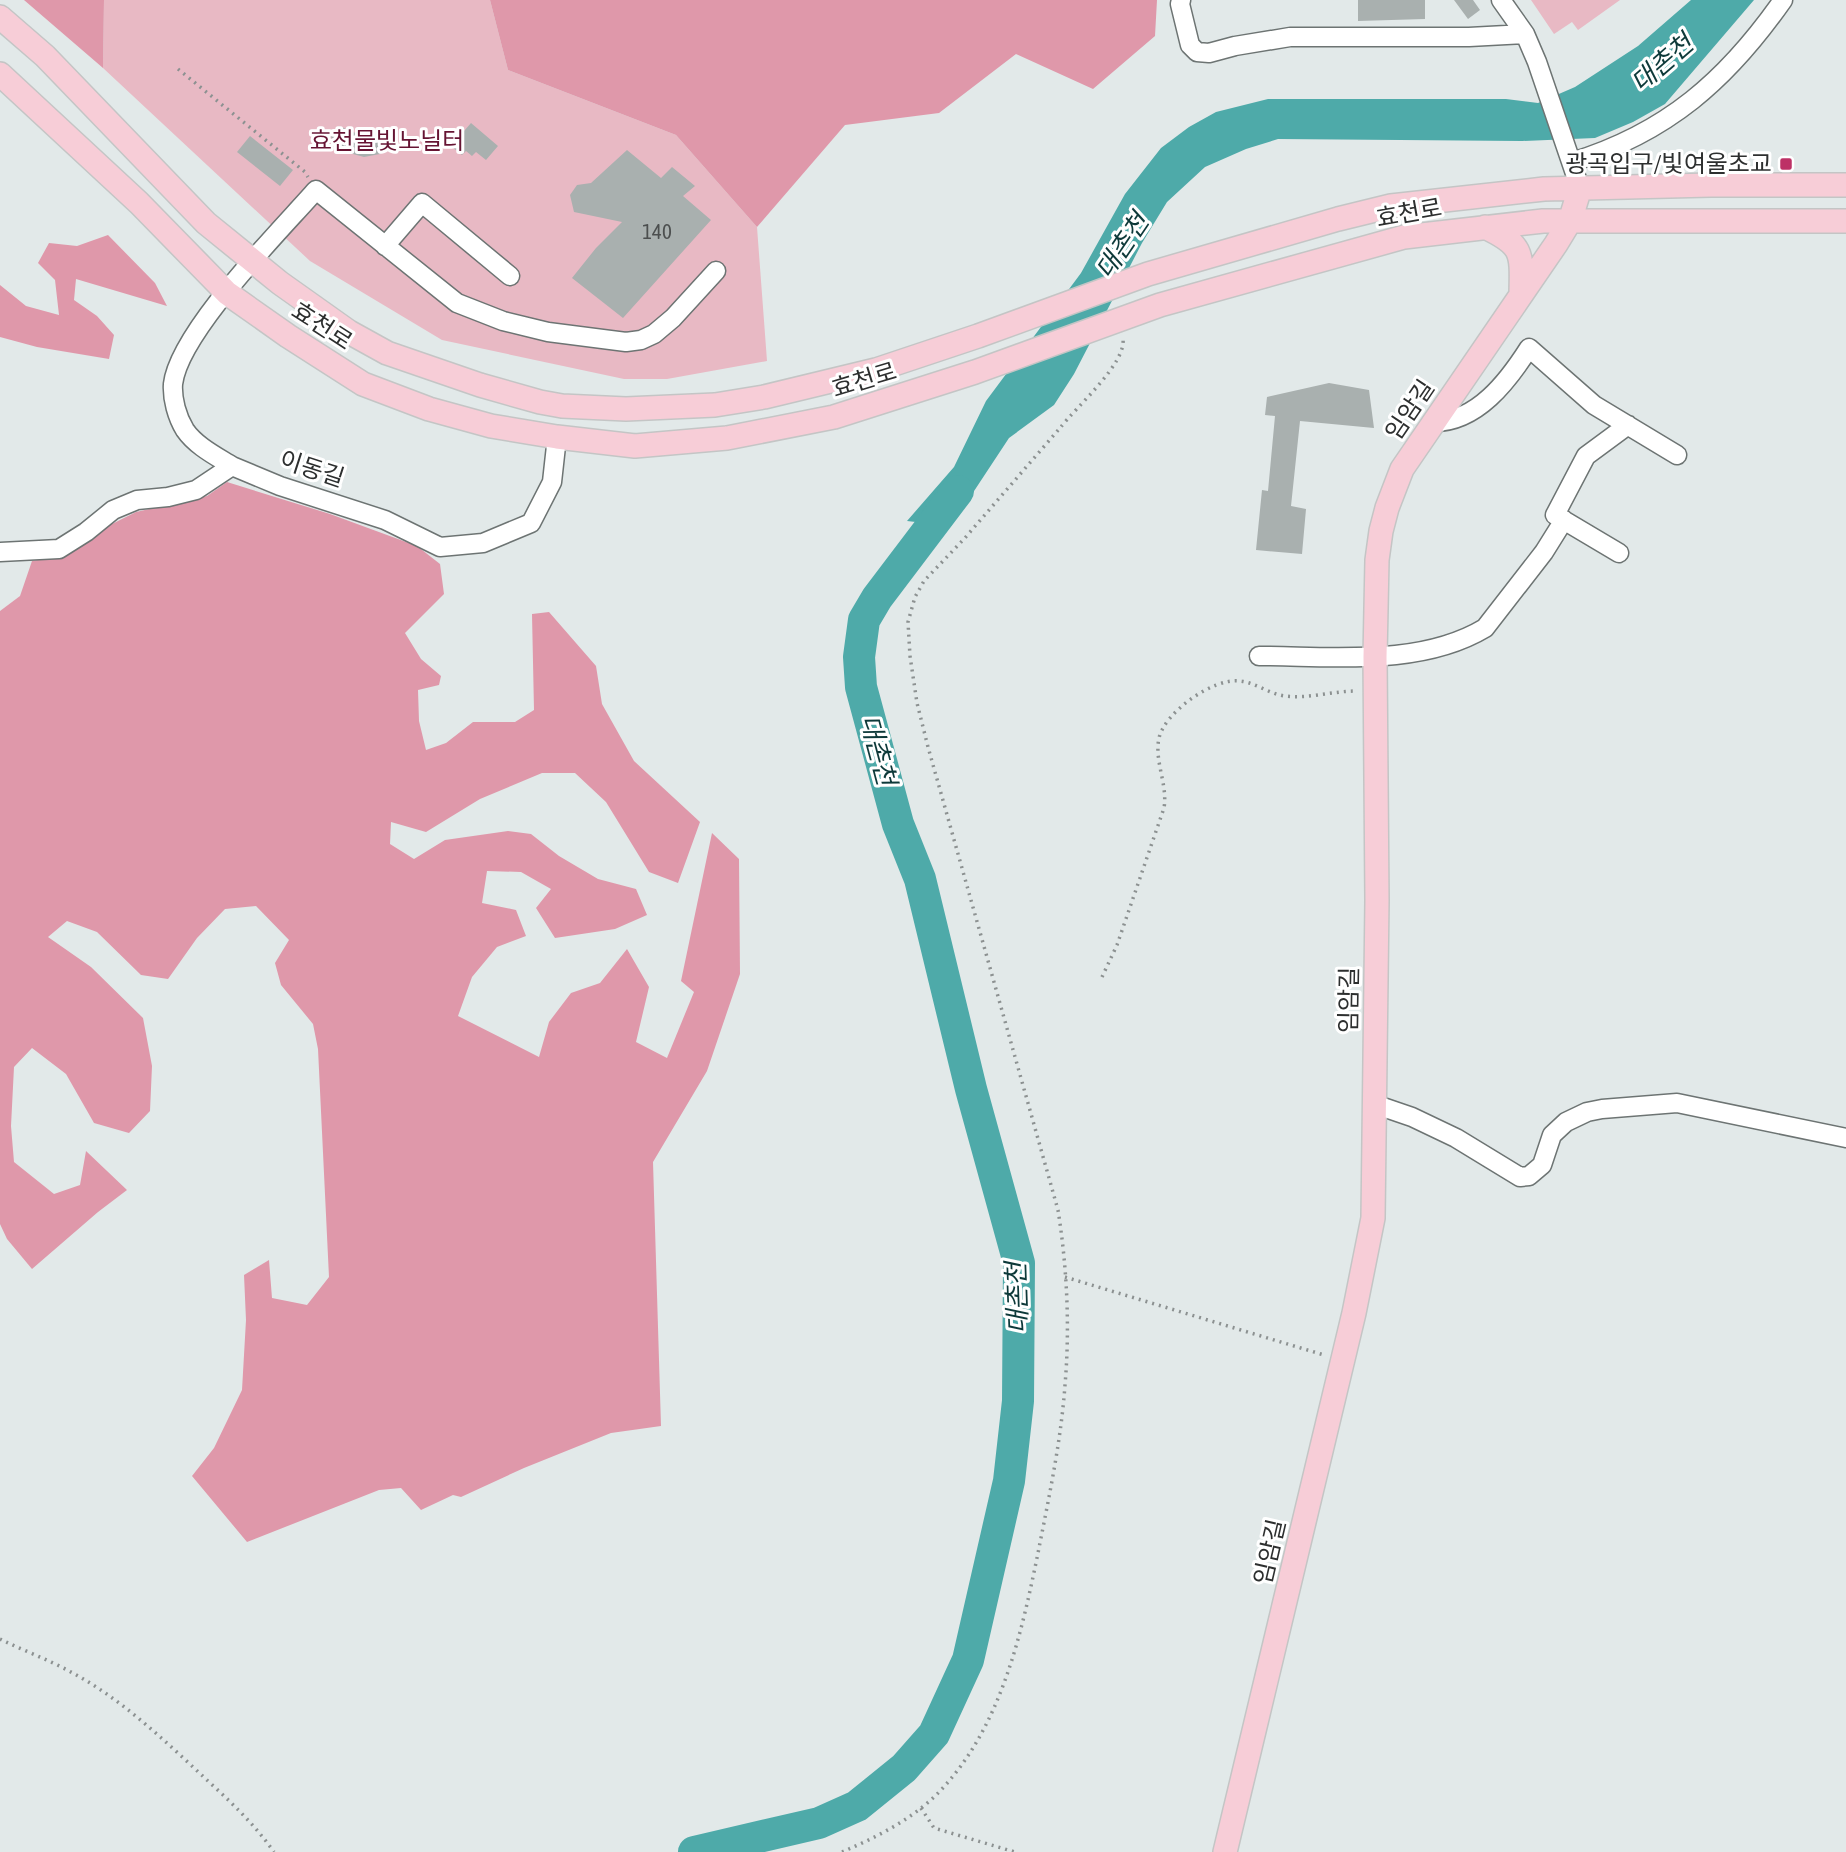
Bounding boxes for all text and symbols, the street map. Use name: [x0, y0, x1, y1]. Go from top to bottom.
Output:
water label: 대촌천: [1625, 26, 1701, 98]
park label: 효천물빛노닐터: [310, 127, 464, 154]
place label: 광곡입구/빛여울초교: [1565, 150, 1772, 177]
marker: 광곡입구/빛여울초교: [1778, 156, 1794, 172]
street label: 효천로: [1374, 193, 1444, 232]
water label: 대촌천: [1089, 205, 1156, 284]
house number: 140: [642, 219, 672, 243]
street label: 효천로: [287, 296, 357, 355]
street label: 효천로: [828, 357, 899, 402]
street label: 임암길: [1380, 375, 1439, 445]
street label: 이동길: [276, 445, 348, 492]
water label: 대촌천: [854, 711, 903, 792]
street label: 임암길: [1334, 967, 1363, 1033]
water label: 대촌천: [1001, 1259, 1033, 1334]
street label: 임암길: [1249, 1517, 1290, 1587]

